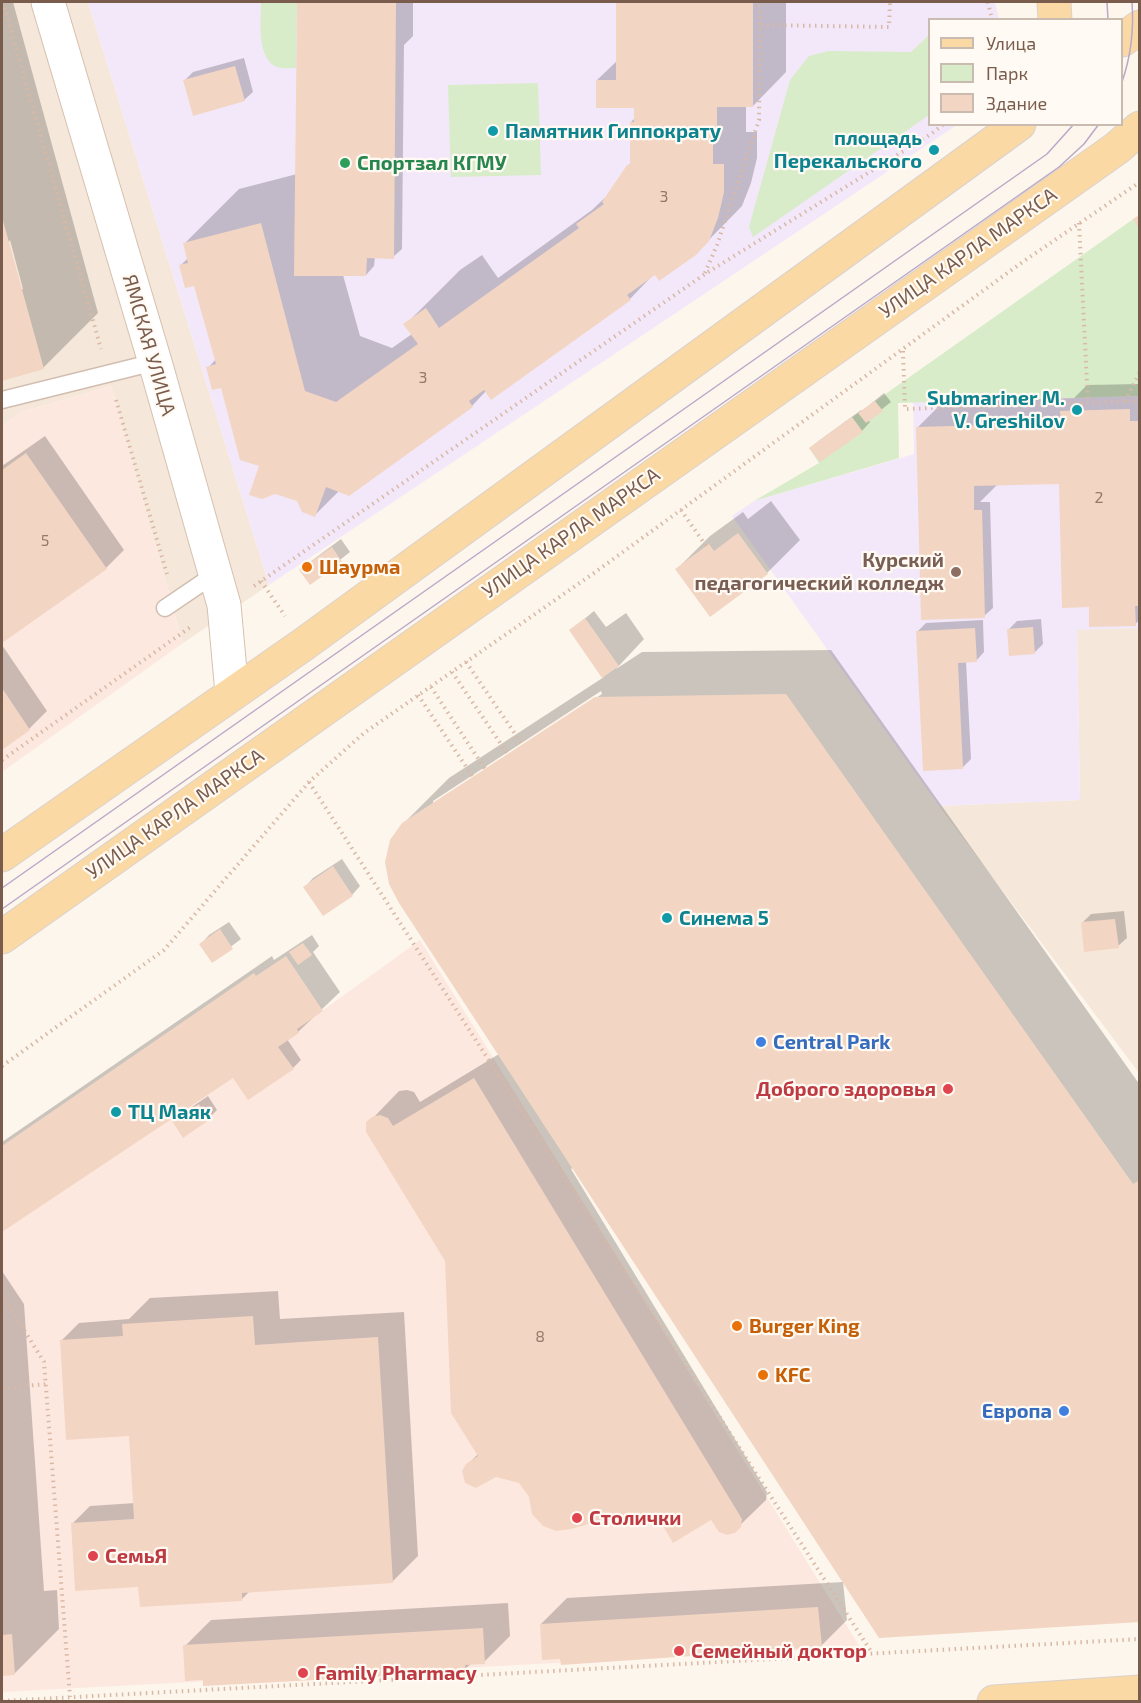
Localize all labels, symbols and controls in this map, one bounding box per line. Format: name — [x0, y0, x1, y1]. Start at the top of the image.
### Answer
legend — [928, 18, 1123, 126]
text: Улица — [986, 32, 1036, 54]
text: Парк — [986, 62, 1028, 84]
text: Здание — [986, 92, 1047, 114]
place label: Памятник Гиппократу — [505, 119, 721, 143]
marker: Памятник Гиппократу — [486, 124, 500, 138]
place label: площадь Перекальского — [774, 126, 922, 173]
marker: площадь Перекальского — [927, 143, 941, 157]
place label: Спортзал КГМУ — [357, 151, 507, 175]
marker: Спортзал КГМУ — [338, 156, 352, 170]
street label: УЛИЦА КАРЛА МАРКСА — [874, 183, 1062, 323]
house number: 3 — [660, 187, 668, 207]
street label: ЯМСКАЯ УЛИЦА — [117, 272, 181, 418]
house number: 3 — [419, 368, 427, 388]
place label: Submariner M. V. Greshilov — [927, 386, 1065, 433]
marker: Submariner M. V. Greshilov — [1070, 403, 1084, 417]
street label: УЛИЦА КАРЛА МАРКСА — [477, 463, 665, 603]
house number: 2 — [1095, 488, 1103, 508]
house number: 5 — [41, 531, 49, 551]
place label: Курский педагогический колледж — [694, 548, 944, 595]
place label: Шаурма — [319, 555, 400, 579]
marker: Шаурма — [300, 560, 314, 574]
marker: Курский педагогический колледж — [949, 565, 963, 579]
street label: УЛИЦА КАРЛА МАРКСА — [81, 744, 269, 884]
place label: Синема 5 — [679, 906, 769, 930]
marker: Синема 5 — [660, 911, 674, 925]
place label: Central Park — [773, 1030, 890, 1054]
marker: Central Park — [754, 1035, 768, 1049]
place label: Доброго здоровья — [756, 1077, 936, 1101]
marker: Доброго здоровья — [941, 1082, 955, 1096]
place label: ТЦ Маяк — [128, 1100, 211, 1124]
marker: ТЦ Маяк — [109, 1105, 123, 1119]
place label: Burger King — [749, 1314, 860, 1338]
marker: Burger King — [730, 1319, 744, 1333]
house number: 8 — [535, 1327, 545, 1347]
place label: KFC — [775, 1363, 811, 1387]
marker: KFC — [756, 1368, 770, 1382]
place label: Европа — [982, 1399, 1052, 1423]
marker: Европа — [1057, 1404, 1071, 1418]
place label: Столички — [589, 1506, 682, 1530]
marker: Столички — [570, 1511, 584, 1525]
place label: СемьЯ — [105, 1544, 167, 1568]
marker: СемьЯ — [86, 1549, 100, 1563]
place label: Семейный доктор — [691, 1639, 867, 1663]
marker: Семейный доктор — [672, 1644, 686, 1658]
place label: Family Pharmacy — [315, 1661, 477, 1685]
marker: Family Pharmacy — [296, 1666, 310, 1680]

